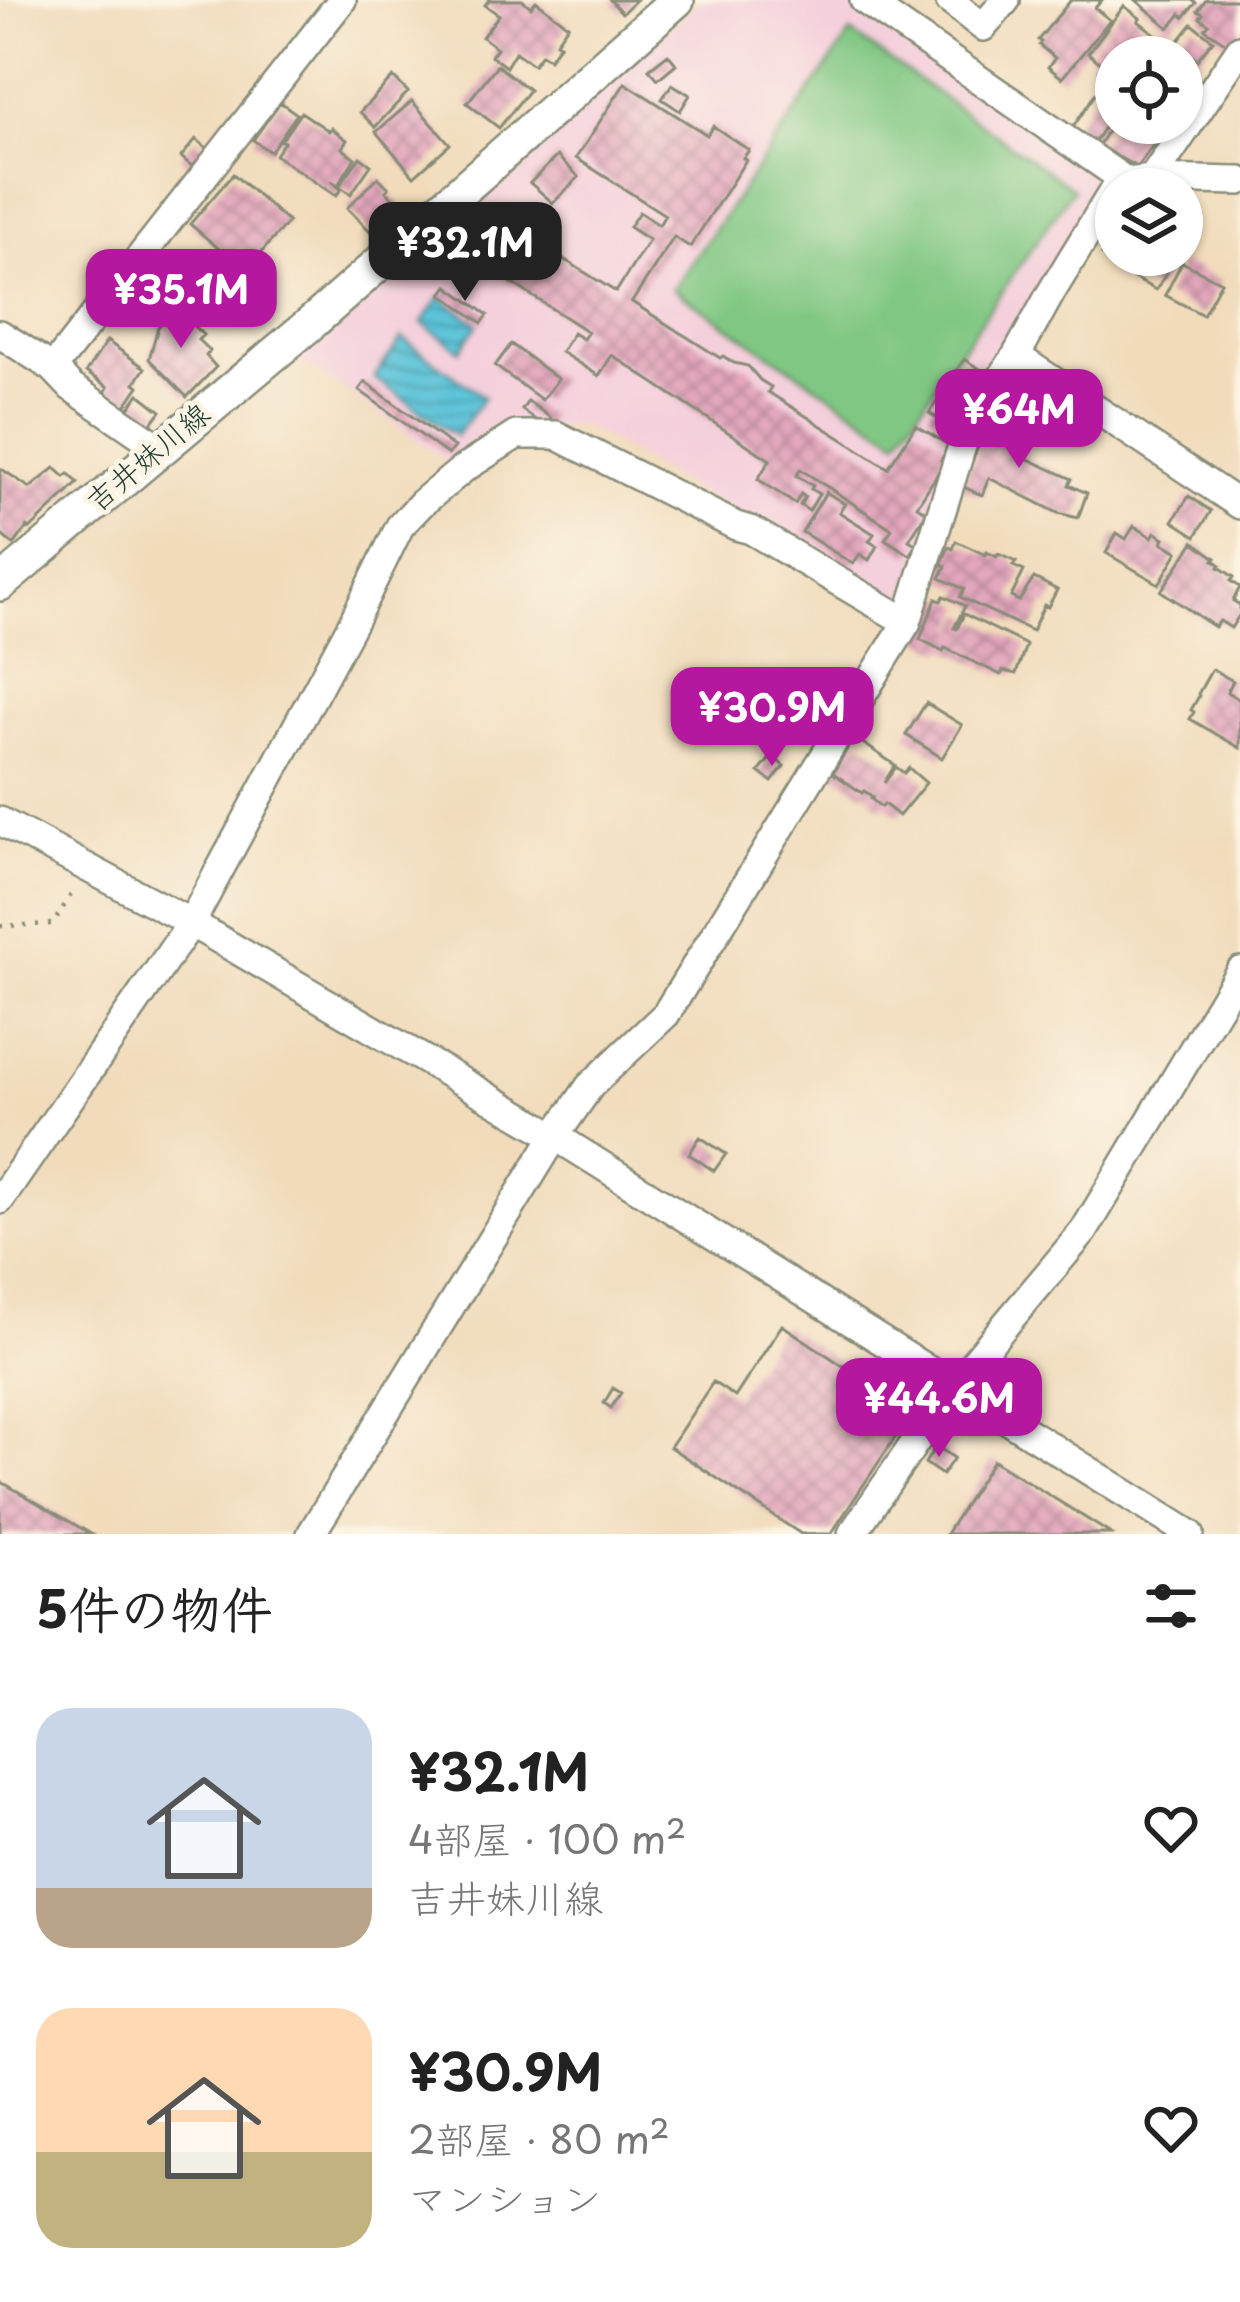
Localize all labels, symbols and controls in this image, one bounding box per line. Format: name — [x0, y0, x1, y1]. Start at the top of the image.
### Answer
map controls — [1095, 36, 1203, 276]
button: locate — [1095, 36, 1203, 144]
button: layers — [1095, 168, 1203, 276]
pin: ¥32.1M — [367, 202, 563, 304]
text: ¥32.1M — [396, 211, 534, 270]
pin: ¥35.1M — [83, 249, 279, 351]
text: ¥35.1M — [113, 258, 249, 317]
pin: ¥64M — [948, 369, 1090, 471]
text: ¥64M — [962, 378, 1076, 437]
street label: 吉井妹川線 — [74, 391, 218, 522]
pin: ¥30.9M — [674, 667, 870, 769]
text: ¥30.9M — [698, 676, 846, 735]
pin: ¥44.6M — [841, 1358, 1037, 1460]
text: ¥44.6M — [863, 1367, 1015, 1426]
text: 5件の物件 — [36, 1568, 273, 1645]
icon: filters — [1138, 1573, 1204, 1639]
text: ¥32.1M — [408, 1731, 589, 1808]
icon: home — [132, 1756, 276, 1900]
icon: heart — [1138, 1795, 1204, 1861]
text: 4部屋 · 100 m² — [408, 1808, 686, 1867]
text: 吉井妹川線 — [408, 1867, 603, 1926]
text: ¥30.9M — [408, 2031, 602, 2108]
icon: home — [132, 2056, 276, 2200]
icon: heart — [1138, 2095, 1204, 2161]
text: 2部屋 · 80 m² — [408, 2108, 670, 2167]
text: マンション — [408, 2167, 601, 2226]

